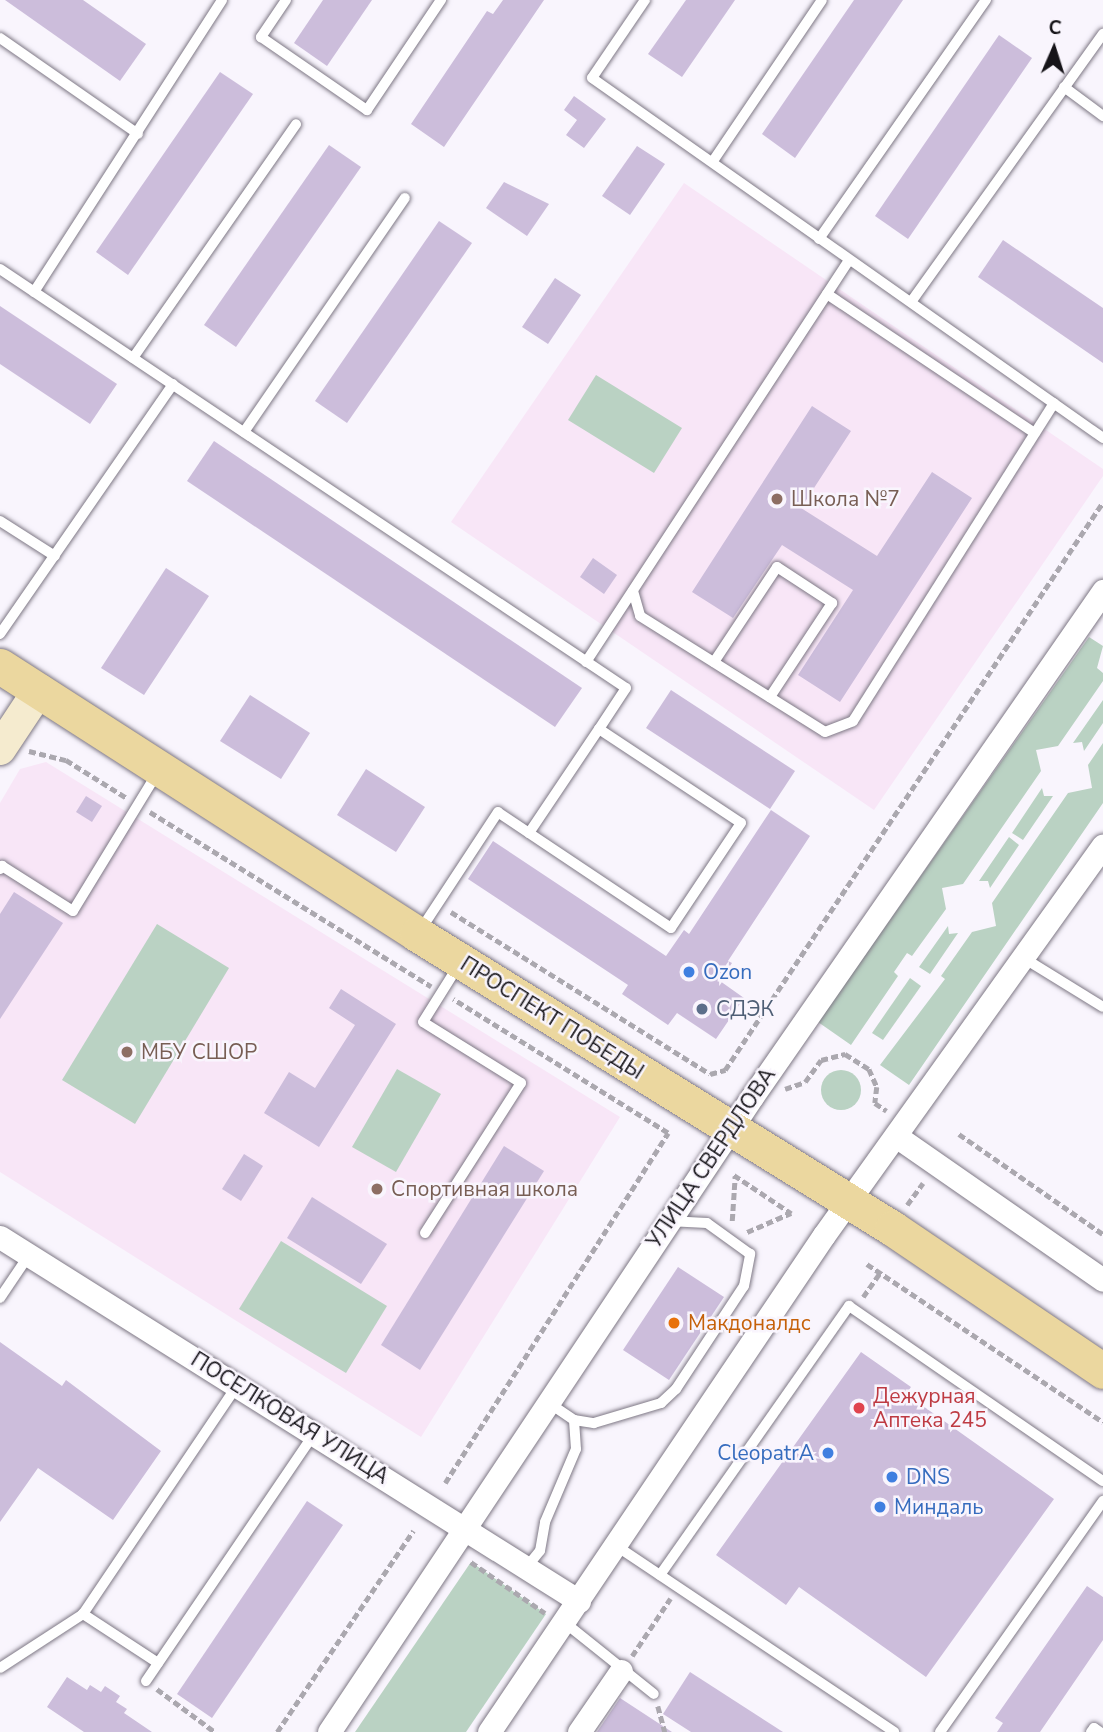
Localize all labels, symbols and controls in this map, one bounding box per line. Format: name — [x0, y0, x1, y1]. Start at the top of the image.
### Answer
north arrow — [1019, 14, 1089, 84]
text: С — [1048, 15, 1062, 41]
place label: Школа №7 — [791, 486, 900, 512]
marker: Школа №7 — [769, 491, 785, 507]
street label: ПРОСПЕКТ ПОБЕДЫ — [456, 951, 648, 1085]
place label: Ozon — [703, 959, 752, 985]
marker: Ozon — [681, 964, 697, 980]
place label: СДЭК — [716, 996, 774, 1022]
marker: СДЭК — [694, 1001, 710, 1017]
place label: МБУ СШОР — [141, 1039, 257, 1065]
marker: МБУ СШОР — [119, 1044, 135, 1060]
street label: УЛИЦА СВЕРДЛОВА — [641, 1063, 781, 1253]
place label: Спортивная школа — [391, 1176, 578, 1202]
marker: Спортивная школа — [369, 1181, 385, 1197]
place label: Макдоналдс — [688, 1310, 811, 1336]
marker: Макдоналдс — [666, 1315, 682, 1331]
street label: ПОСЕЛКОВАЯ УЛИЦА — [186, 1347, 394, 1489]
place label: Дежурная Аптека 245 — [873, 1383, 987, 1433]
marker: Дежурная Аптека 245 — [851, 1400, 867, 1416]
place label: CleopatrA — [717, 1440, 814, 1466]
marker: CleopatrA — [820, 1445, 836, 1461]
place label: DNS — [906, 1464, 950, 1490]
marker: DNS — [884, 1469, 900, 1485]
place label: Миндаль — [894, 1494, 984, 1520]
marker: Миндаль — [872, 1499, 888, 1515]

